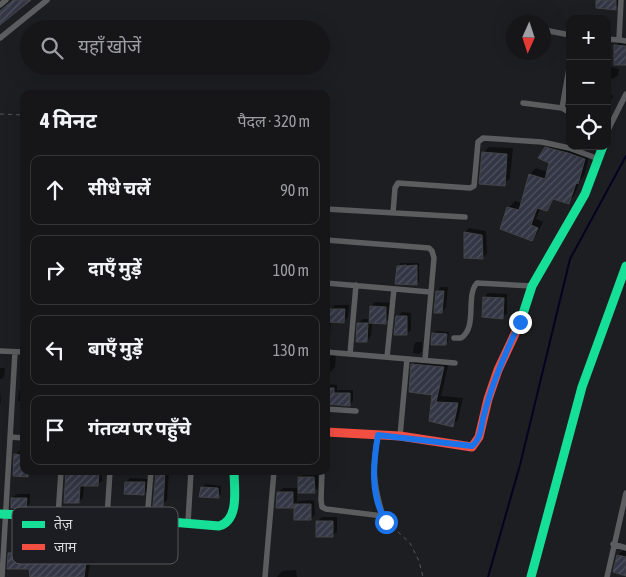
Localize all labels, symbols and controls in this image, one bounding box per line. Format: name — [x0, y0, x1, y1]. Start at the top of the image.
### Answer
north arrow — [506, 15, 551, 60]
map controls — [566, 15, 611, 150]
button: + — [566, 15, 611, 60]
search box — [20, 20, 330, 75]
icon: search — [38, 34, 66, 62]
text: यहाँ खोजें — [78, 35, 141, 57]
button: − — [566, 60, 611, 105]
button: locate — [566, 105, 611, 150]
text: 4 मिनट — [40, 108, 97, 132]
text: पैदल · 320 m — [237, 112, 310, 130]
icon: ahead — [41, 176, 69, 204]
text: सीधे चलें — [88, 177, 151, 199]
text: 90 m — [280, 181, 309, 199]
icon: right — [41, 256, 69, 284]
text: दाएँ मुड़ें — [88, 257, 142, 279]
text: 100 m — [273, 261, 309, 279]
route end — [509, 311, 532, 334]
icon: left — [41, 336, 69, 364]
text: बाएँ मुड़ें — [88, 337, 143, 359]
text: 130 m — [273, 341, 309, 359]
icon: arrive — [41, 416, 69, 444]
text: गंतव्य पर पहुँचे — [88, 417, 191, 439]
legend — [12, 507, 178, 564]
route start — [375, 511, 398, 534]
text: तेज़ — [54, 515, 73, 532]
text: जाम — [54, 539, 77, 555]

